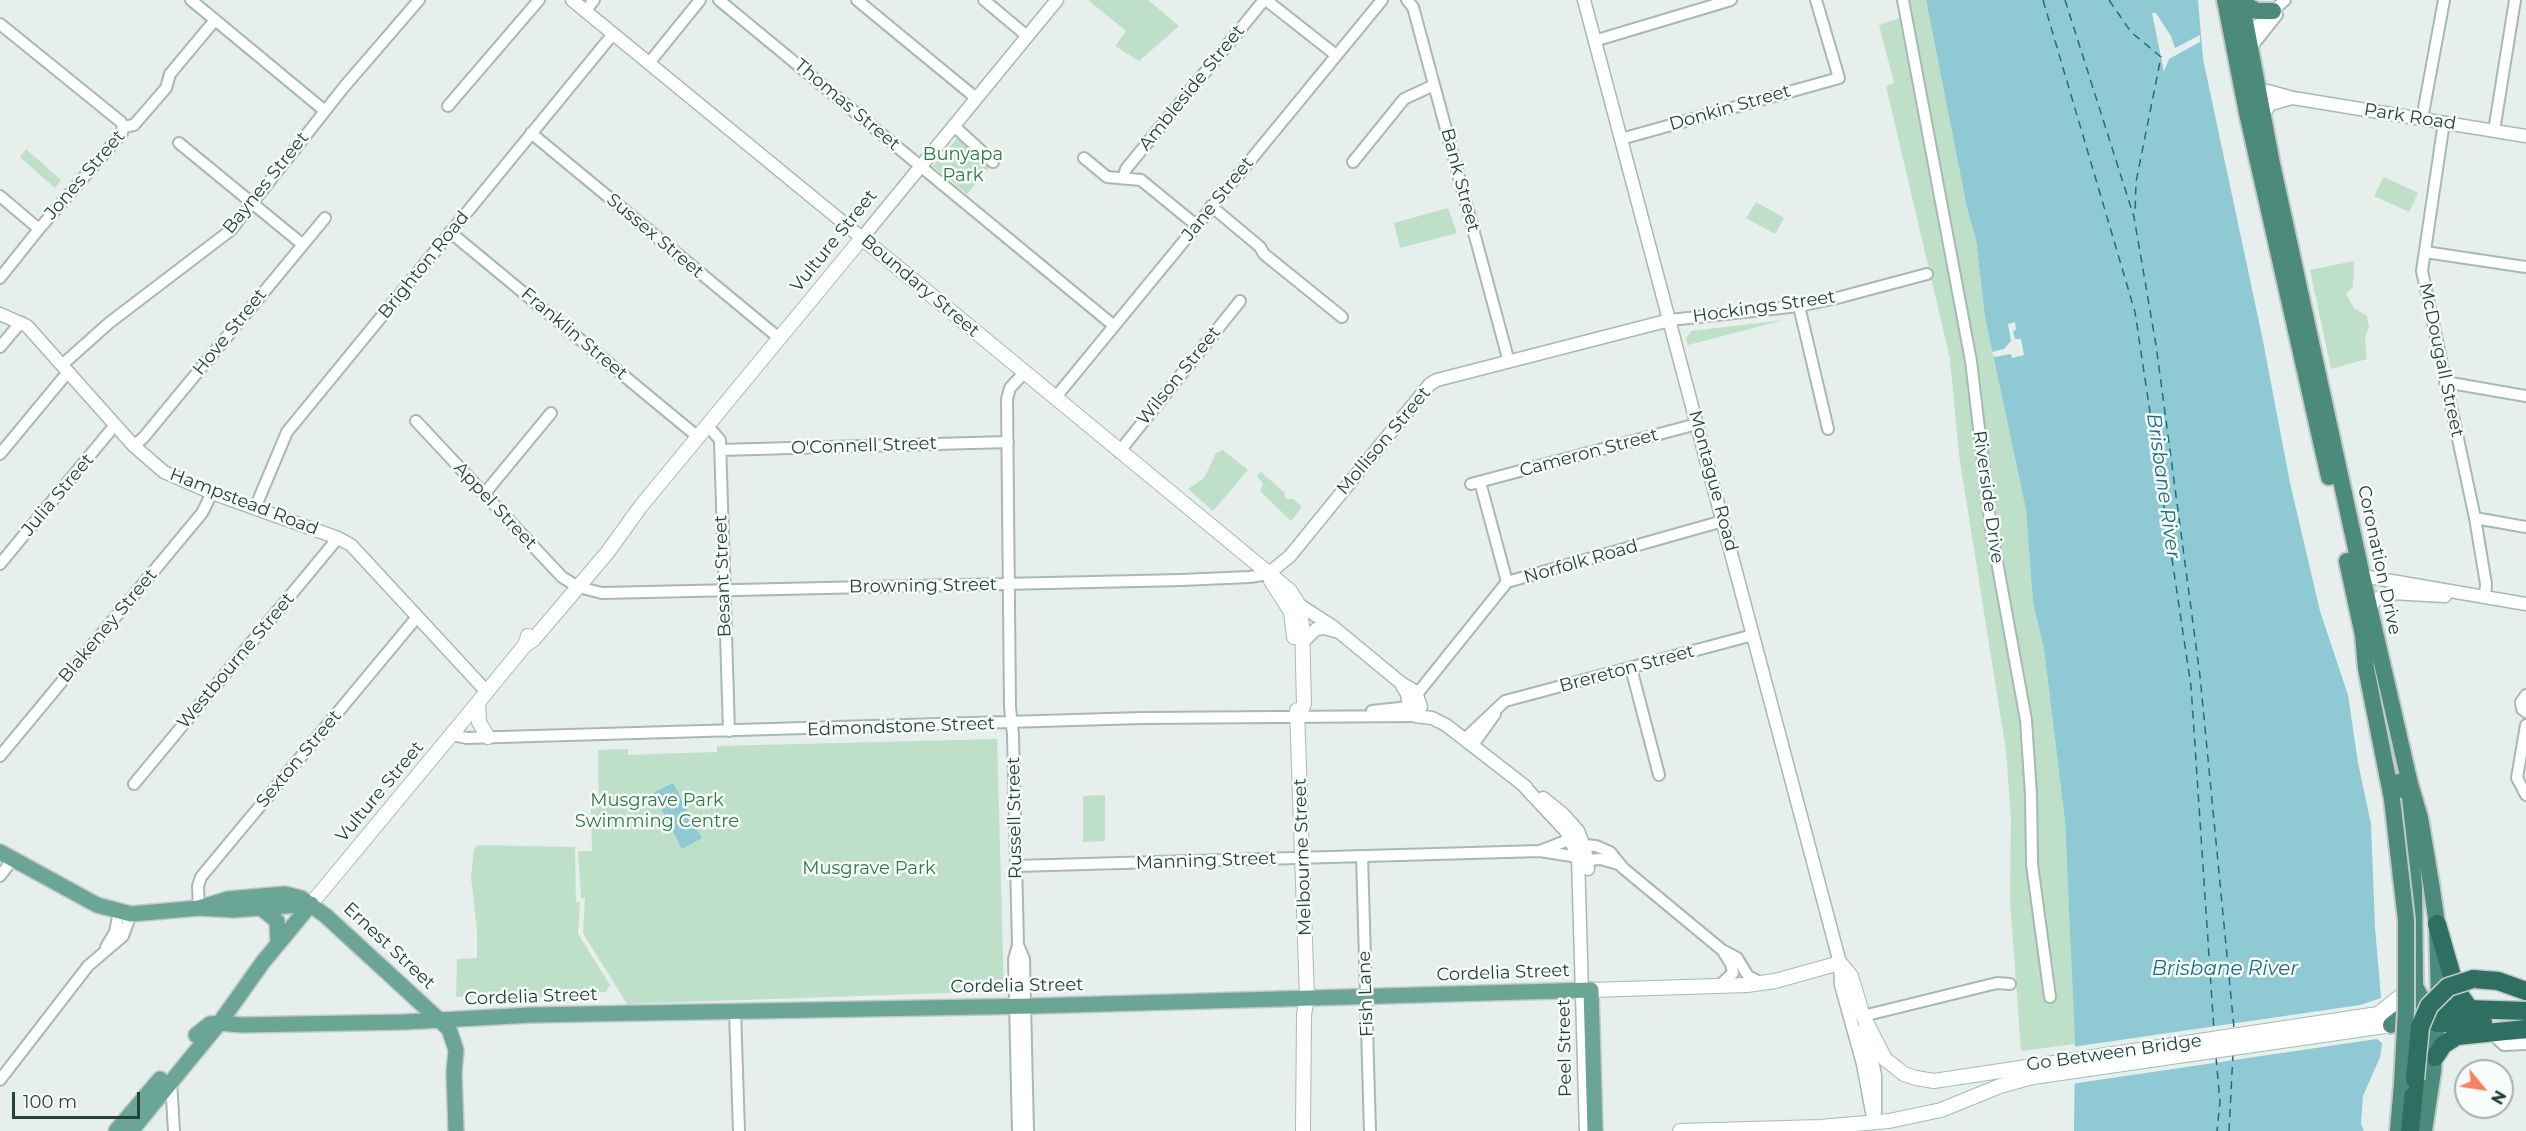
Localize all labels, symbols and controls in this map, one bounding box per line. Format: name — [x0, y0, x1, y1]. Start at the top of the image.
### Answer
street label: Ambleside Street — [1135, 21, 1249, 155]
street label: Thomas Street — [790, 54, 904, 156]
street label: Donkin Street — [1667, 80, 1793, 136]
street label: Park Road — [2362, 99, 2458, 135]
street label: Jones Street — [40, 126, 130, 224]
street label: Bank Street — [1436, 126, 1484, 234]
street label: Baynes Street — [218, 128, 314, 238]
park label: Bunyapa Park — [923, 144, 1003, 186]
street label: Jane Street — [1178, 153, 1258, 245]
street label: Vulture Street — [786, 186, 882, 296]
street label: Sussex Street — [602, 189, 708, 283]
street label: Brighton Road — [374, 207, 474, 323]
street label: Boundary Street — [856, 230, 984, 342]
street label: McDougall Street — [2414, 281, 2468, 439]
street label: Franklin Street — [516, 283, 632, 385]
street label: Hove Street — [189, 284, 271, 380]
street label: Hockings Street — [1691, 286, 1837, 328]
street label: Wilson Street — [1133, 322, 1225, 430]
street label: Mollison Street — [1333, 383, 1435, 499]
street label: Montague Road — [1684, 408, 1742, 554]
water label: Brisbane River — [2141, 412, 2185, 560]
street label: Cameron Street — [1517, 424, 1661, 482]
street label: Riverside Drive — [1968, 429, 2008, 565]
street label: O'Connell Street — [791, 433, 937, 459]
street label: Julia Street — [17, 450, 99, 540]
street label: Appel Street — [449, 458, 541, 554]
street label: Hampstead Road — [167, 464, 321, 540]
street label: Coronation Drive — [2353, 483, 2405, 637]
street label: Besant Street — [710, 514, 736, 638]
street label: Norfolk Road — [1521, 535, 1641, 589]
street label: Blakeney Street — [54, 565, 162, 687]
street label: Browning Street — [849, 574, 997, 598]
street label: Westbourne Street — [173, 589, 299, 733]
street label: Brereton Street — [1557, 641, 1697, 697]
street label: Sexton Street — [252, 706, 346, 812]
street label: Edmondstone Street — [807, 713, 995, 741]
street label: Vulture Street — [331, 737, 429, 847]
street label: Russell Street — [1003, 757, 1027, 879]
street label: Melbourne Street — [1289, 778, 1317, 936]
park label: Musgrave Park Swimming Centre — [575, 790, 739, 832]
street label: Manning Street — [1135, 848, 1277, 874]
park label: Musgrave Park — [802, 858, 936, 880]
street label: Ernest Street — [339, 898, 439, 994]
street label: Fish Lane — [1354, 951, 1378, 1037]
water label: Brisbane River — [2152, 957, 2298, 981]
street label: Cordelia Street — [1436, 960, 1570, 986]
street label: Cordelia Street — [950, 974, 1084, 998]
street label: Cordelia Street — [464, 984, 598, 1010]
street label: Peel Street — [1553, 999, 1577, 1097]
street label: Go Between Bridge — [2025, 1030, 2203, 1076]
north arrow — [2454, 1059, 2514, 1119]
scale bar — [15, 1080, 142, 1118]
text: N — [2487, 1087, 2510, 1108]
text: 100 m — [23, 1091, 77, 1113]

